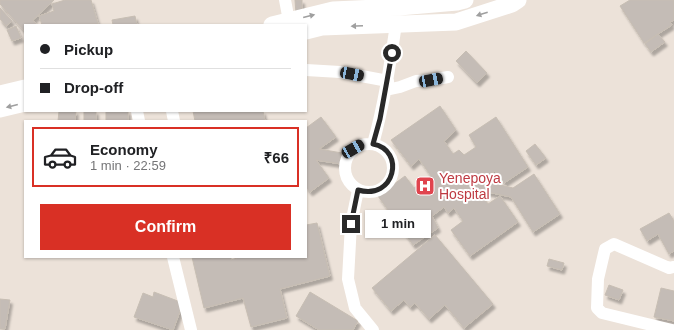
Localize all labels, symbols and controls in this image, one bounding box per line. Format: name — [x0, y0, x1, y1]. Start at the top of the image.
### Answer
one-way arrow — [475, 11, 487, 17]
one-way arrow — [303, 12, 316, 18]
one-way arrow — [350, 23, 363, 29]
text: Pickup — [64, 41, 113, 58]
route start — [383, 44, 401, 62]
car — [339, 66, 365, 82]
car — [418, 72, 444, 88]
text: Drop-off — [64, 79, 123, 96]
one-way arrow — [6, 103, 18, 109]
car — [340, 138, 366, 160]
icon: car — [42, 139, 78, 175]
text: Economy — [90, 141, 158, 158]
text: ₹66 — [264, 149, 289, 166]
text: 1 min · 22:59 — [90, 158, 166, 173]
place label: Yenepoya Hospital — [439, 170, 501, 202]
hospital icon: Yenepoya Hospital — [414, 175, 436, 197]
button: Confirm — [40, 204, 291, 250]
callout: 1 min — [365, 210, 431, 238]
route end — [342, 215, 360, 233]
text: 1 min — [381, 216, 415, 231]

